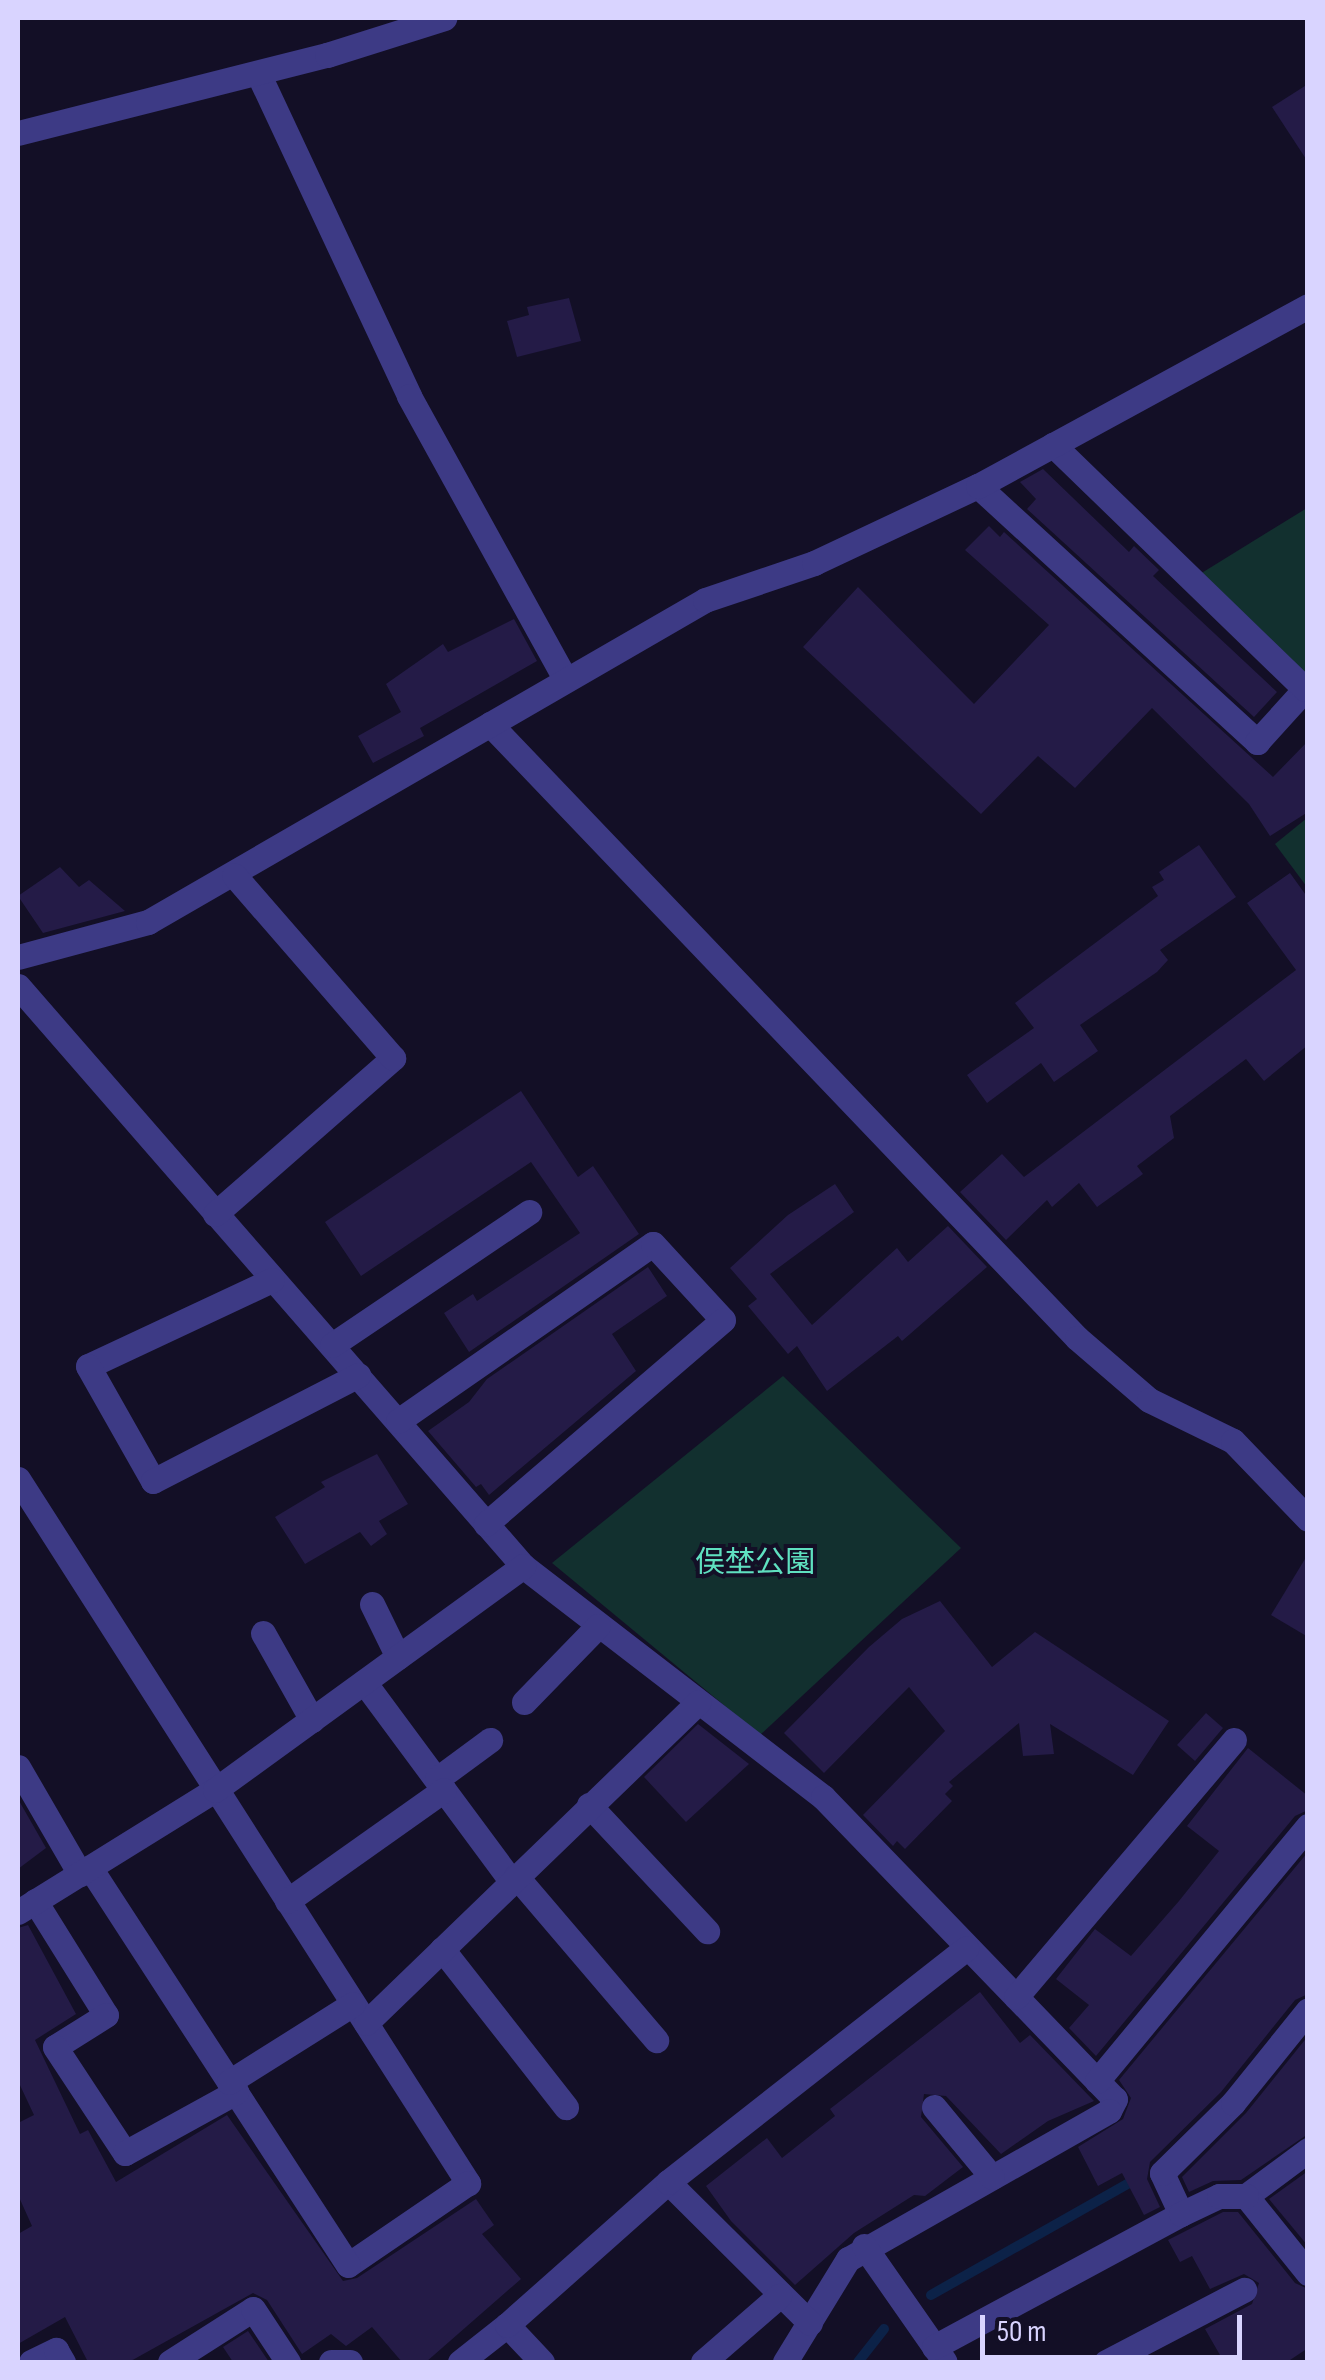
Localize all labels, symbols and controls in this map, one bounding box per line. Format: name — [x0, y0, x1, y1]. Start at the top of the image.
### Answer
park label: 俣埜公園 — [695, 1545, 815, 1581]
scale bar — [985, 2295, 1248, 2357]
text: 50 m — [997, 2314, 1046, 2350]

